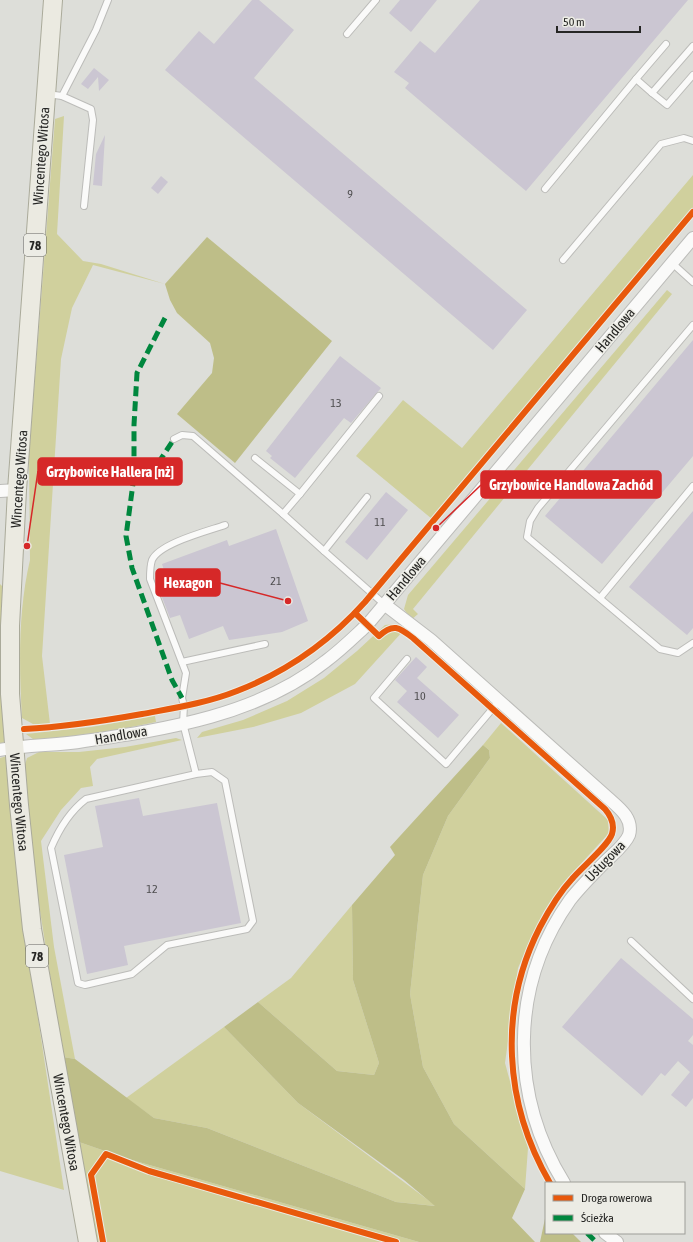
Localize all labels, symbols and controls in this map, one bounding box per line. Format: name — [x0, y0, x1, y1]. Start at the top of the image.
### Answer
scale bar — [557, 8, 640, 34]
text: 50 m — [563, 15, 585, 29]
street label: Wincentego Witosa — [30, 106, 52, 206]
house number: 9 — [347, 187, 353, 201]
road number: 78 — [24, 234, 46, 256]
street label: Handlowa — [592, 305, 638, 355]
house number: 13 — [330, 396, 342, 410]
street label: Wincentego Witosa — [8, 429, 30, 529]
callout: Grzybowice Hallera [nż] — [38, 458, 182, 485]
text: Grzybowice Hallera [nż] — [46, 463, 174, 480]
callout: Grzybowice Handlowa Zachód — [481, 471, 661, 498]
text: Grzybowice Handlowa Zachód — [489, 476, 653, 493]
house number: 11 — [374, 515, 386, 529]
street label: Handlowa — [383, 553, 429, 603]
callout: Hexagon — [156, 569, 220, 596]
text: Hexagon — [164, 574, 212, 591]
house number: 21 — [270, 574, 282, 588]
house number: 10 — [414, 689, 426, 703]
street label: Handlowa — [94, 723, 148, 747]
street label: Wincentego Witosa — [7, 752, 32, 852]
street label: Usługowa — [582, 837, 628, 885]
house number: 12 — [146, 882, 158, 896]
road number: 78 — [26, 945, 48, 967]
street label: Wincentego Witosa — [50, 1073, 83, 1172]
legend — [545, 1182, 685, 1234]
text: Droga rowerowa — [581, 1191, 652, 1205]
text: Ścieżka — [581, 1211, 614, 1225]

